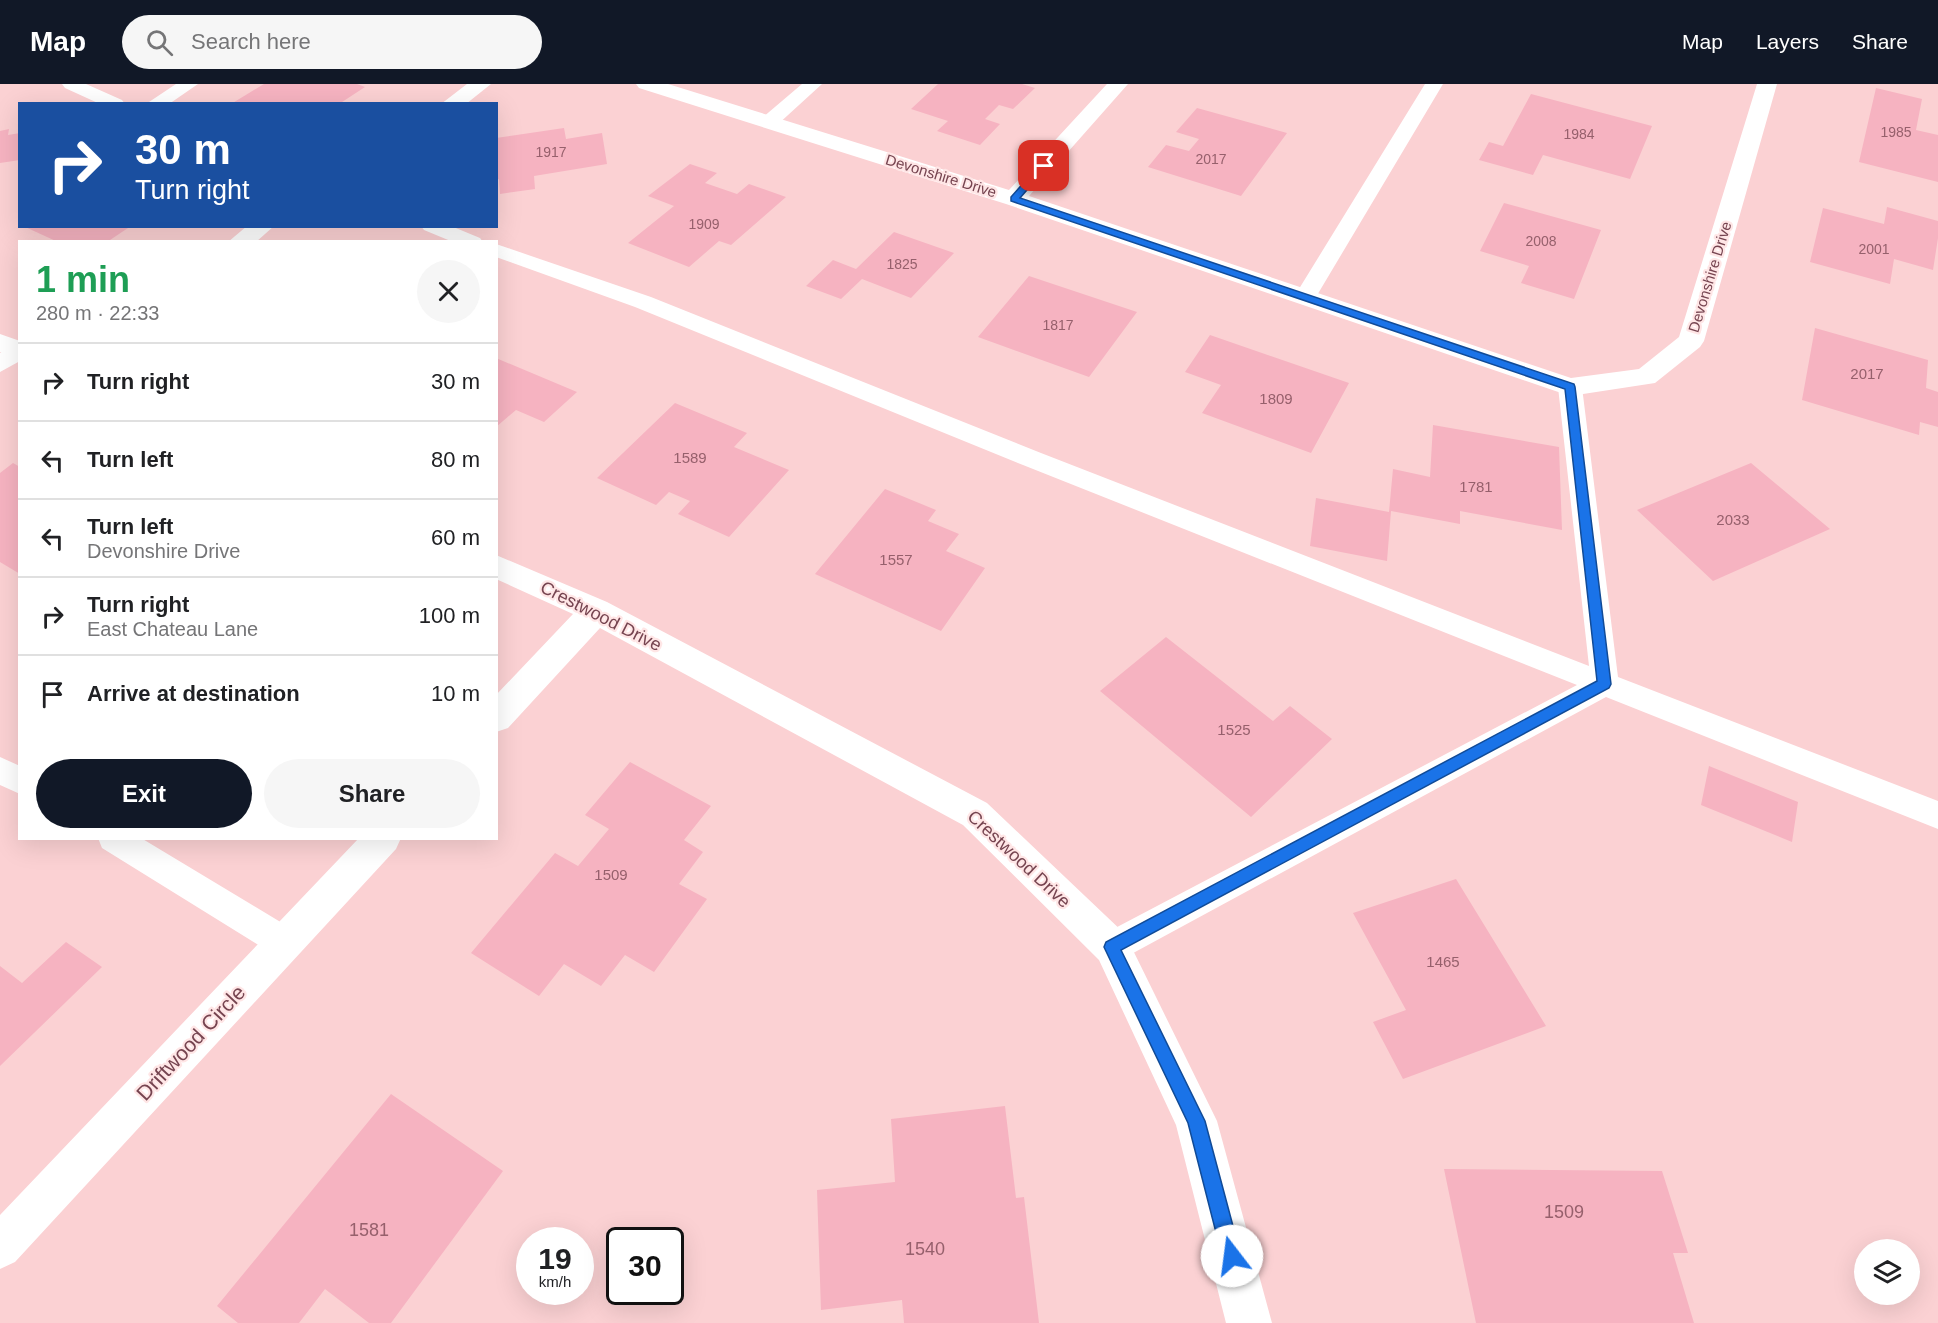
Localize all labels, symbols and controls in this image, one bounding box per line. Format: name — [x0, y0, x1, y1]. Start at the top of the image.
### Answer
search box — [122, 15, 542, 69]
text: Map — [30, 26, 86, 57]
icon: search — [143, 26, 176, 59]
text: Search here — [191, 29, 311, 54]
text: Map — [1682, 30, 1723, 53]
text: Layers — [1756, 30, 1819, 53]
text: Share — [1852, 30, 1908, 53]
house number: 1985 — [1880, 124, 1912, 140]
icon: right — [36, 126, 114, 204]
text: 30 m — [135, 126, 231, 173]
house number: 1984 — [1563, 126, 1595, 142]
pin — [1018, 140, 1069, 191]
house number: 1917 — [535, 144, 567, 160]
icon: arrive — [1027, 149, 1060, 182]
street label: Devonshire Drive — [884, 151, 999, 200]
house number: 2017 — [1195, 151, 1227, 167]
text: Turn right — [135, 175, 250, 205]
house number: 1909 — [688, 216, 720, 232]
street label: Devonshire Drive — [1685, 219, 1734, 334]
house number: 2008 — [1525, 233, 1557, 249]
house number: 2001 — [1858, 241, 1890, 257]
house number: 1825 — [886, 256, 918, 272]
text: 1 min — [36, 259, 130, 300]
button: close — [417, 260, 480, 323]
text: 280 m · 22:33 — [36, 302, 159, 324]
house number: 1817 — [1042, 317, 1074, 333]
house number: 2017 — [1850, 365, 1884, 382]
icon: right — [36, 366, 69, 399]
text: Turn right — [87, 369, 189, 394]
text: 30 m — [431, 369, 480, 394]
house number: 1809 — [1259, 390, 1293, 407]
icon: left — [36, 444, 69, 477]
text: Turn left — [87, 447, 173, 472]
text: 80 m — [431, 447, 480, 472]
house number: 1589 — [673, 449, 707, 466]
house number: 1781 — [1459, 478, 1493, 495]
house number: 2033 — [1716, 511, 1750, 528]
text: Turn left — [87, 514, 173, 539]
icon: left — [36, 522, 69, 555]
text: 60 m — [431, 525, 480, 550]
text: Devonshire Drive — [87, 540, 240, 562]
house number: 1557 — [879, 551, 913, 568]
street label: Crestwood Drive — [537, 577, 665, 655]
text: Turn right — [87, 592, 189, 617]
icon: right — [36, 600, 69, 633]
text: 100 m — [419, 603, 480, 628]
text: East Chateau Lane — [87, 618, 258, 640]
icon: arrive — [36, 678, 69, 711]
text: Arrive at destination — [87, 681, 300, 706]
text: 10 m — [431, 681, 480, 706]
house number: 1525 — [1217, 721, 1251, 738]
button: Exit — [36, 759, 252, 828]
button: Share — [264, 759, 480, 828]
street label: Crestwood Drive — [964, 806, 1074, 912]
house number: 1509 — [594, 866, 628, 883]
house number: 1465 — [1426, 953, 1460, 970]
street label: Driftwood Circle — [132, 981, 250, 1105]
house number: 1509 — [1544, 1202, 1584, 1222]
house number: 1581 — [349, 1220, 389, 1240]
position arrow — [1200, 1224, 1264, 1288]
speed limit sign: 30 — [606, 1227, 684, 1305]
house number: 1540 — [905, 1239, 945, 1259]
map controls — [1854, 1239, 1920, 1305]
button: layers — [1854, 1239, 1920, 1305]
text: 19 — [538, 1242, 572, 1275]
text: km/h — [539, 1273, 571, 1290]

